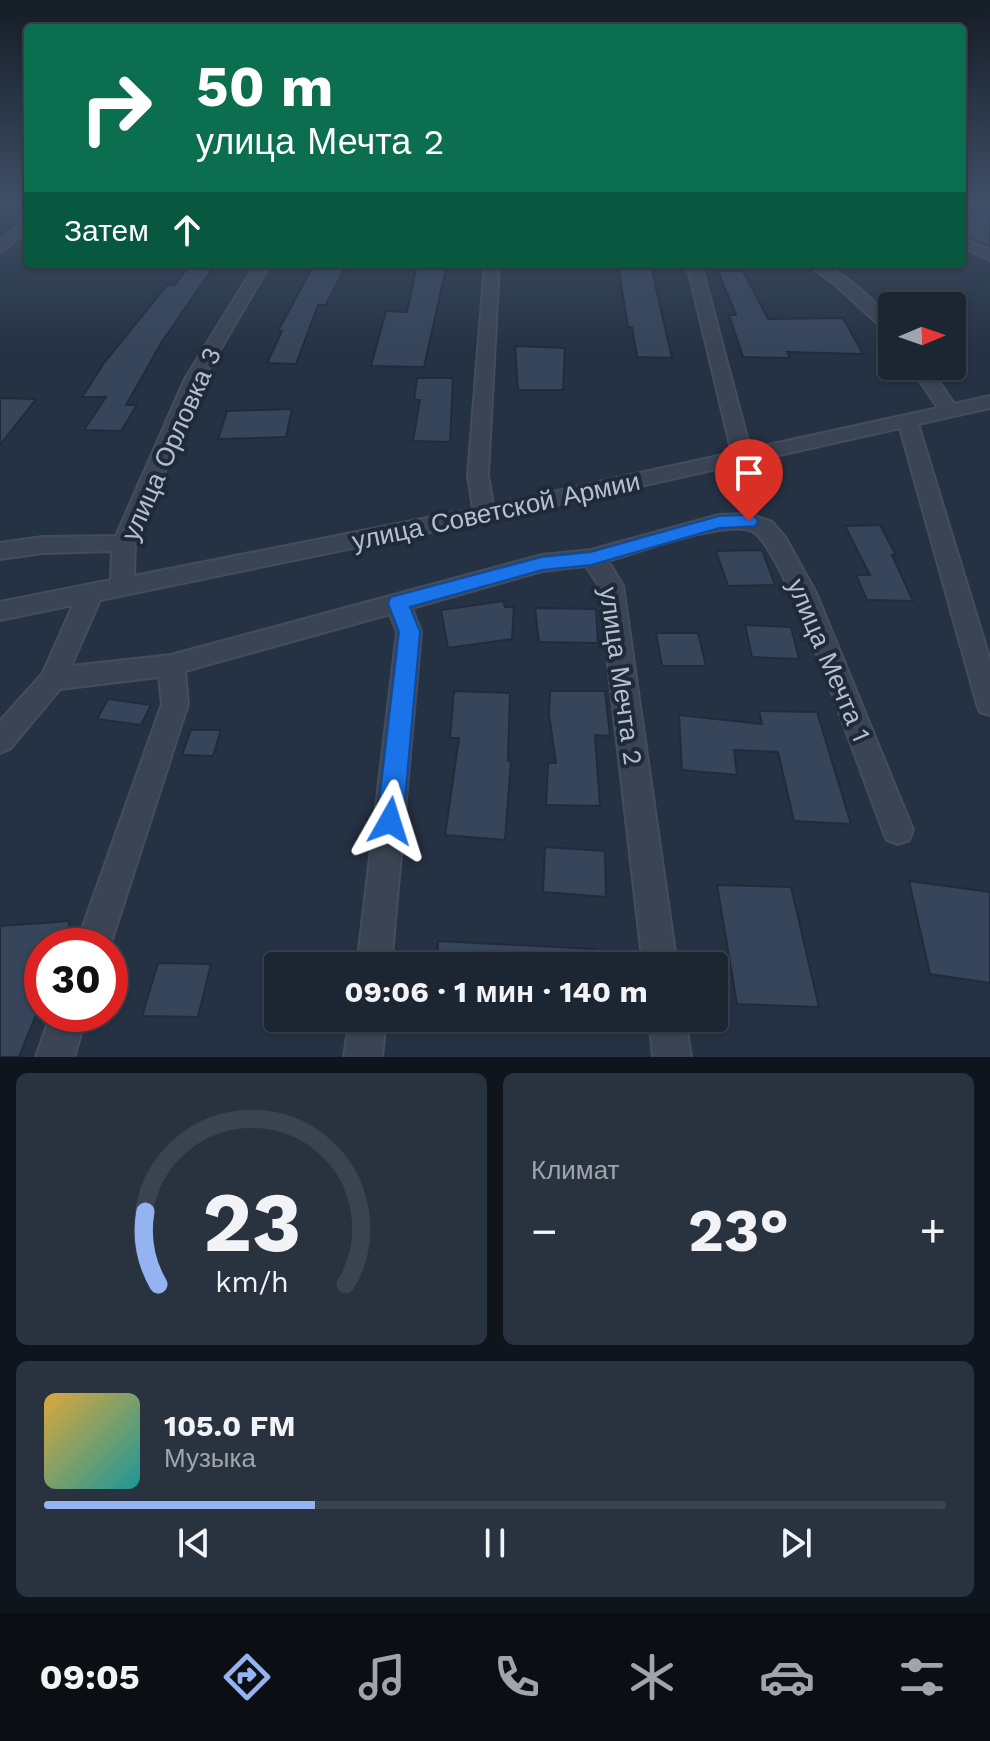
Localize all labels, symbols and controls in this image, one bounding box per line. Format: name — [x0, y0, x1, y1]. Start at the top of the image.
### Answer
text: 50 m — [196, 54, 333, 120]
icon: right — [64, 56, 168, 160]
text: улица Мечта 2 — [196, 121, 445, 163]
icon: ahead — [165, 208, 209, 252]
text: Затем — [64, 213, 149, 248]
north arrow — [878, 292, 966, 380]
map controls — [878, 292, 966, 380]
street label: улица Орловка 3 — [115, 343, 227, 545]
pin — [715, 439, 783, 521]
icon: arrive — [727, 451, 771, 495]
street label: улица Советской Армии — [349, 466, 643, 556]
street label: улица Мечта 1 — [781, 574, 877, 746]
street label: улица Мечта 2 — [594, 585, 648, 767]
position arrow — [348, 779, 432, 863]
speed limit sign: 30 — [24, 928, 128, 1032]
text: 09:06 · 1 мин · 140 m — [344, 974, 648, 1009]
text: Климат — [531, 1155, 620, 1185]
text: 23 — [202, 1174, 301, 1271]
text: 23° — [688, 1195, 789, 1266]
text: − — [531, 1205, 558, 1257]
text: + — [919, 1205, 946, 1257]
text: km/h — [215, 1265, 288, 1299]
text: 105.0 FM — [164, 1408, 296, 1443]
text: Музыка — [164, 1443, 256, 1473]
icon: previous — [172, 1521, 216, 1565]
icon: pause — [473, 1521, 517, 1565]
icon: next — [774, 1521, 818, 1565]
icon: directions — [219, 1649, 275, 1705]
icon: music — [354, 1649, 410, 1705]
icon: phone — [489, 1649, 545, 1705]
icon: climate — [624, 1649, 680, 1705]
icon: car — [759, 1649, 815, 1705]
icon: filters — [894, 1649, 950, 1705]
text: 09:05 — [40, 1656, 140, 1698]

